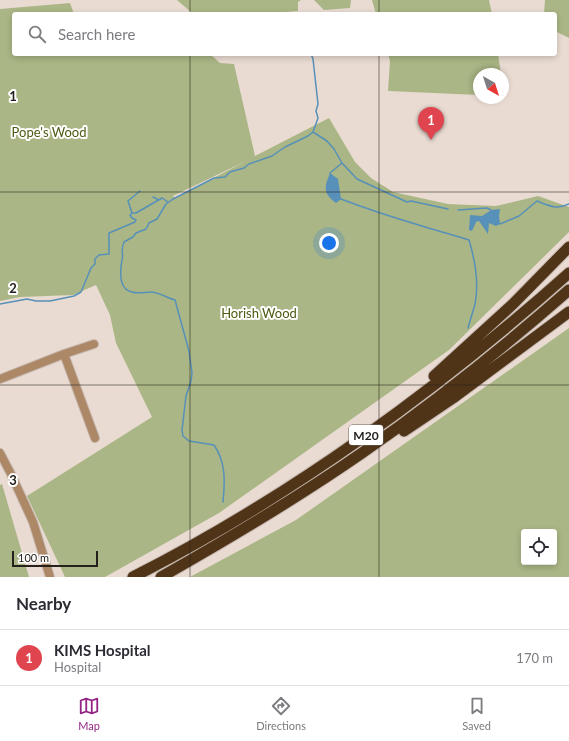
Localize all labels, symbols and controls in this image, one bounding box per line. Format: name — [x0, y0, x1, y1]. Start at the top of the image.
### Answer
search box — [12, 12, 557, 56]
icon: search — [26, 23, 48, 45]
text: Search here — [58, 25, 135, 43]
north arrow — [473, 68, 509, 104]
text: 1 — [9, 88, 17, 104]
pin: 1 — [418, 107, 444, 140]
park label: Pope's Wood — [12, 124, 86, 140]
your location — [319, 233, 339, 253]
text: 2 — [9, 280, 17, 296]
park label: Horish Wood — [221, 305, 297, 321]
road number: M20 — [349, 425, 383, 445]
text: 3 — [9, 472, 17, 488]
map controls — [521, 529, 557, 565]
button: locate — [521, 529, 557, 565]
scale bar — [12, 549, 98, 568]
text: 100 m — [18, 551, 49, 564]
text: Nearby — [16, 593, 71, 614]
text: KIMS Hospital — [54, 641, 151, 659]
text: 1 — [25, 650, 33, 666]
text: 170 m — [516, 650, 553, 666]
text: Hospital — [54, 659, 101, 675]
tab: Map — [78, 695, 100, 732]
tab: Directions — [256, 695, 306, 732]
tab: Saved — [462, 695, 491, 732]

